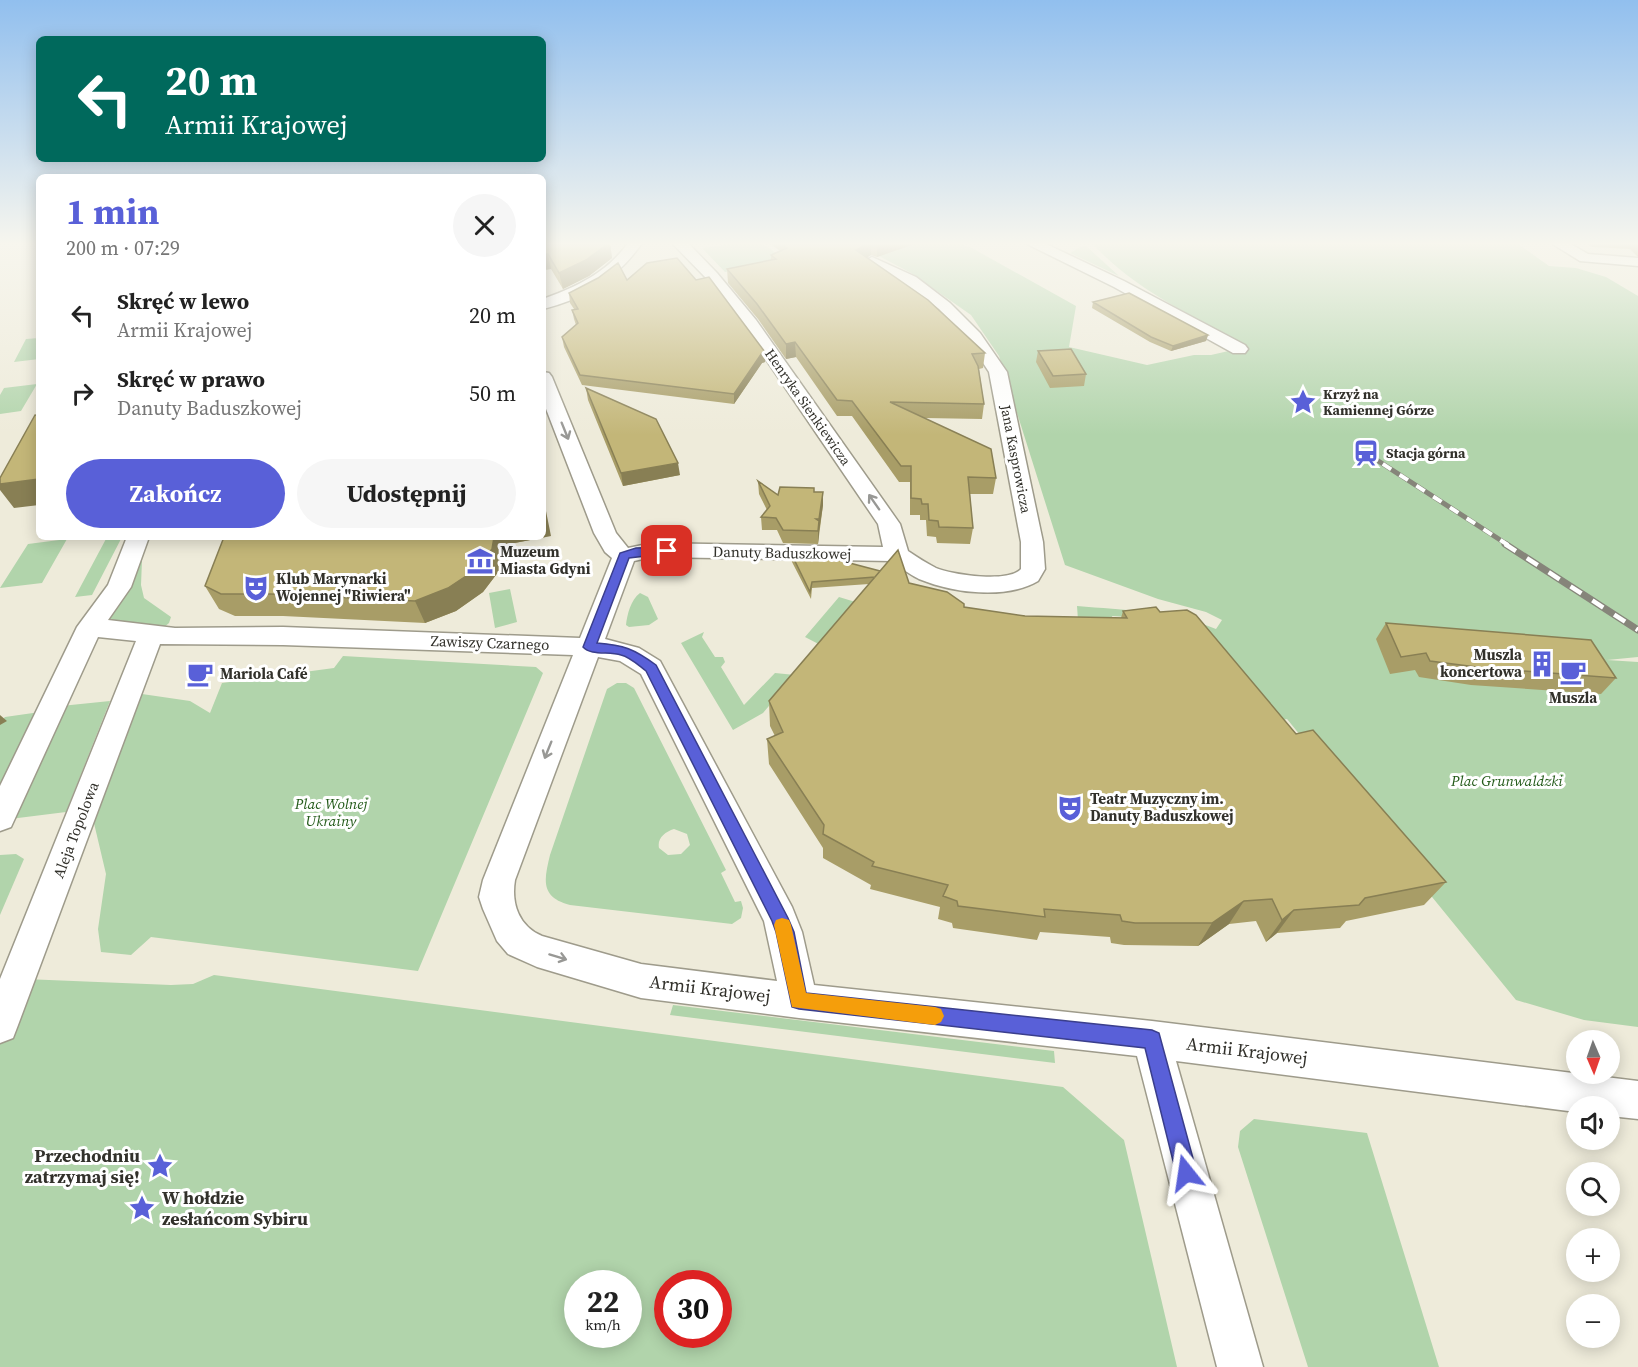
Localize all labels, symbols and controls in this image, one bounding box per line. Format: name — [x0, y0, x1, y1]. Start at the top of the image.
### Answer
text: 20 m — [165, 51, 258, 109]
icon: left — [66, 60, 144, 138]
text: Armii Krajowej — [165, 106, 348, 143]
text: 1 min — [66, 187, 159, 236]
button: close — [453, 194, 516, 257]
text: 200 m · 07:29 — [66, 234, 180, 262]
text: Skręć w lewo — [117, 286, 249, 316]
icon: left — [66, 299, 99, 332]
text: 20 m — [469, 300, 516, 330]
text: Armii Krajowej — [117, 316, 252, 344]
street label: Henryka Sienkiewicza — [760, 345, 856, 470]
text: Skręć w prawo — [117, 364, 265, 394]
icon: right — [66, 377, 99, 410]
text: 50 m — [469, 378, 516, 408]
place label: Krzyż na Kamiennej Górze — [1323, 384, 1434, 420]
place icon: Krzyż na Kamiennej Górze — [1288, 387, 1318, 417]
text: Danuty Baduszkowej — [117, 394, 302, 422]
street label: Jana Kasprowicza — [996, 402, 1036, 516]
one-way arrow — [560, 421, 571, 440]
station icon: Stacja górna — [1351, 438, 1381, 468]
place label: Stacja górna — [1386, 443, 1466, 463]
button: Zakończ — [66, 459, 285, 528]
button: Udostępnij — [297, 459, 516, 528]
one-way arrow — [868, 494, 880, 510]
pin — [641, 525, 692, 576]
icon: arrive — [650, 534, 683, 567]
place label: Muzeum Miasta Gdyni — [500, 541, 591, 579]
street label: Danuty Baduszkowej — [713, 541, 852, 564]
museum icon: Muzeum Miasta Gdyni — [465, 546, 495, 576]
place label: Klub Marynarki Wojennej "Riwiera" — [276, 568, 411, 606]
theatre icon: Klub Marynarki Wojennej "Riwiera" — [241, 573, 271, 603]
street label: Zawiszy Czarnego — [430, 630, 550, 655]
place label: Muszla koncertowa — [1440, 644, 1523, 682]
building icon: Muszla koncertowa — [1527, 649, 1557, 679]
cafe icon: Muszla — [1558, 657, 1588, 687]
cafe icon: Mariola Café — [185, 659, 215, 689]
place label: Mariola Café — [220, 663, 308, 684]
place label: Muszla — [1549, 687, 1598, 708]
one-way arrow — [542, 740, 553, 759]
park label: Plac Grunwaldzki — [1450, 770, 1563, 791]
street label: Aleja Topolowa — [48, 778, 104, 881]
place label: Teatr Muzyczny im. Danuty Baduszkowej — [1090, 788, 1234, 826]
park label: Plac Wolnej Ukrainy — [294, 793, 368, 831]
theatre icon: Teatr Muzyczny im. Danuty Baduszkowej — [1055, 793, 1085, 823]
one-way arrow — [549, 953, 568, 964]
street label: Armii Krajowej — [648, 969, 772, 1008]
north arrow — [1566, 1030, 1620, 1084]
map controls — [1566, 1030, 1620, 1348]
street label: Armii Krajowej — [1185, 1031, 1309, 1070]
button: sound — [1566, 1096, 1620, 1150]
position arrow — [1154, 1141, 1218, 1205]
place label: Przechodniu zatrzymaj się! — [25, 1143, 140, 1189]
place icon: Przechodniu zatrzymaj się! — [145, 1151, 175, 1181]
button: search — [1566, 1162, 1620, 1216]
place label: W hołdzie zesłańcom Sybiru — [162, 1185, 308, 1231]
place icon: W hołdzie zesłańcom Sybiru — [127, 1193, 157, 1223]
button: + — [1566, 1228, 1620, 1282]
speed limit sign: 30 — [654, 1270, 732, 1348]
text: 22 — [587, 1281, 619, 1322]
button: − — [1566, 1294, 1620, 1348]
text: km/h — [585, 1314, 621, 1335]

